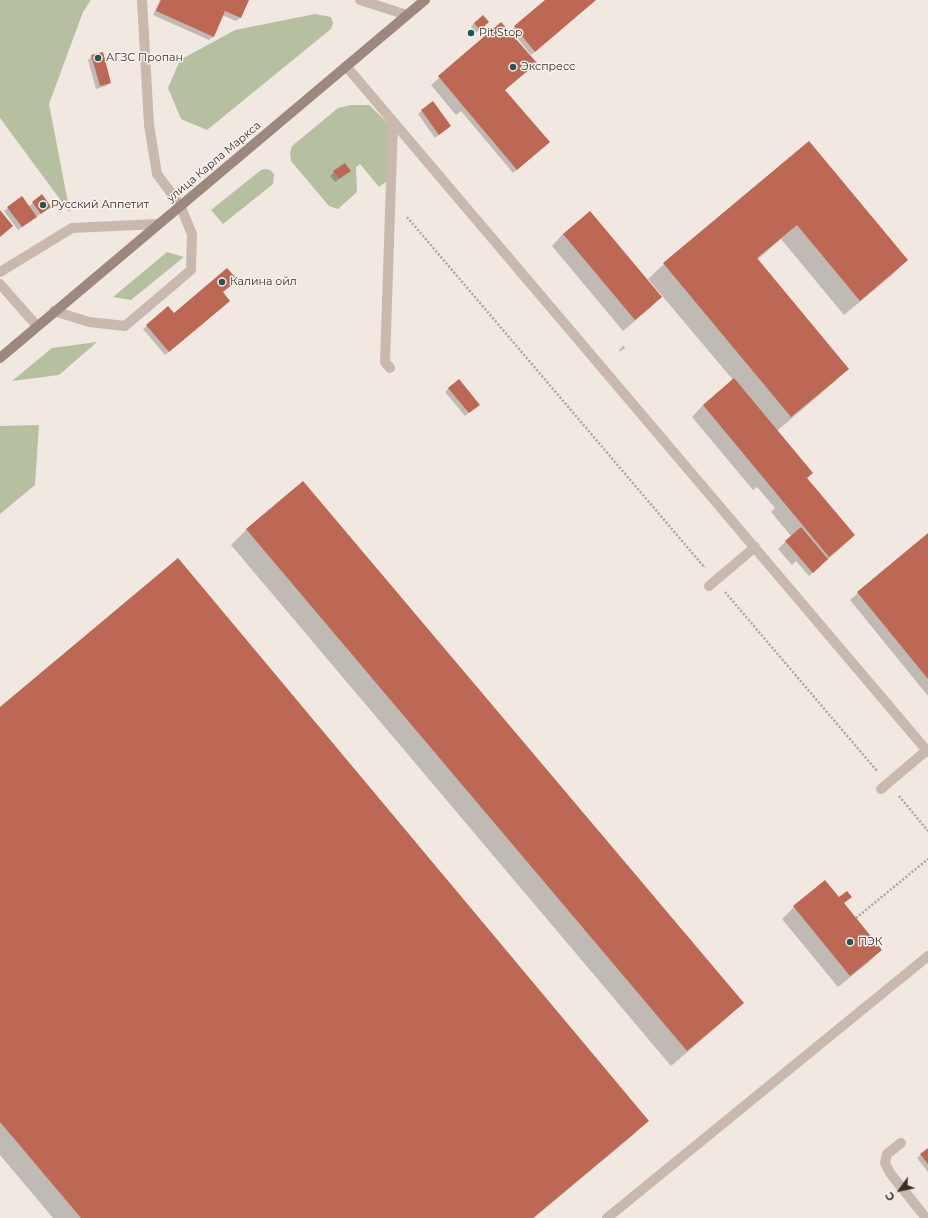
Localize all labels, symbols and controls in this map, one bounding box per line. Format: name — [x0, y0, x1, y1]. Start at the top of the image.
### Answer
place label: Pit Stop — [479, 26, 522, 40]
marker: Pit Stop — [466, 28, 476, 38]
place label: АГЗС Пропан — [106, 51, 183, 65]
marker: АГЗС Пропан — [93, 53, 103, 63]
place label: Экспресс — [521, 60, 575, 74]
marker: Экспресс — [508, 62, 518, 72]
street label: улица Карла Маркса — [164, 119, 264, 205]
place label: Русский Аппетит — [51, 198, 149, 212]
marker: Русский Аппетит — [38, 200, 48, 210]
place label: Калина ойл — [230, 275, 297, 289]
marker: Калина ойл — [217, 277, 227, 287]
place label: ПЭК — [858, 935, 883, 949]
marker: ПЭК — [845, 937, 855, 947]
north arrow — [880, 1170, 920, 1210]
text: С — [882, 1189, 898, 1204]

